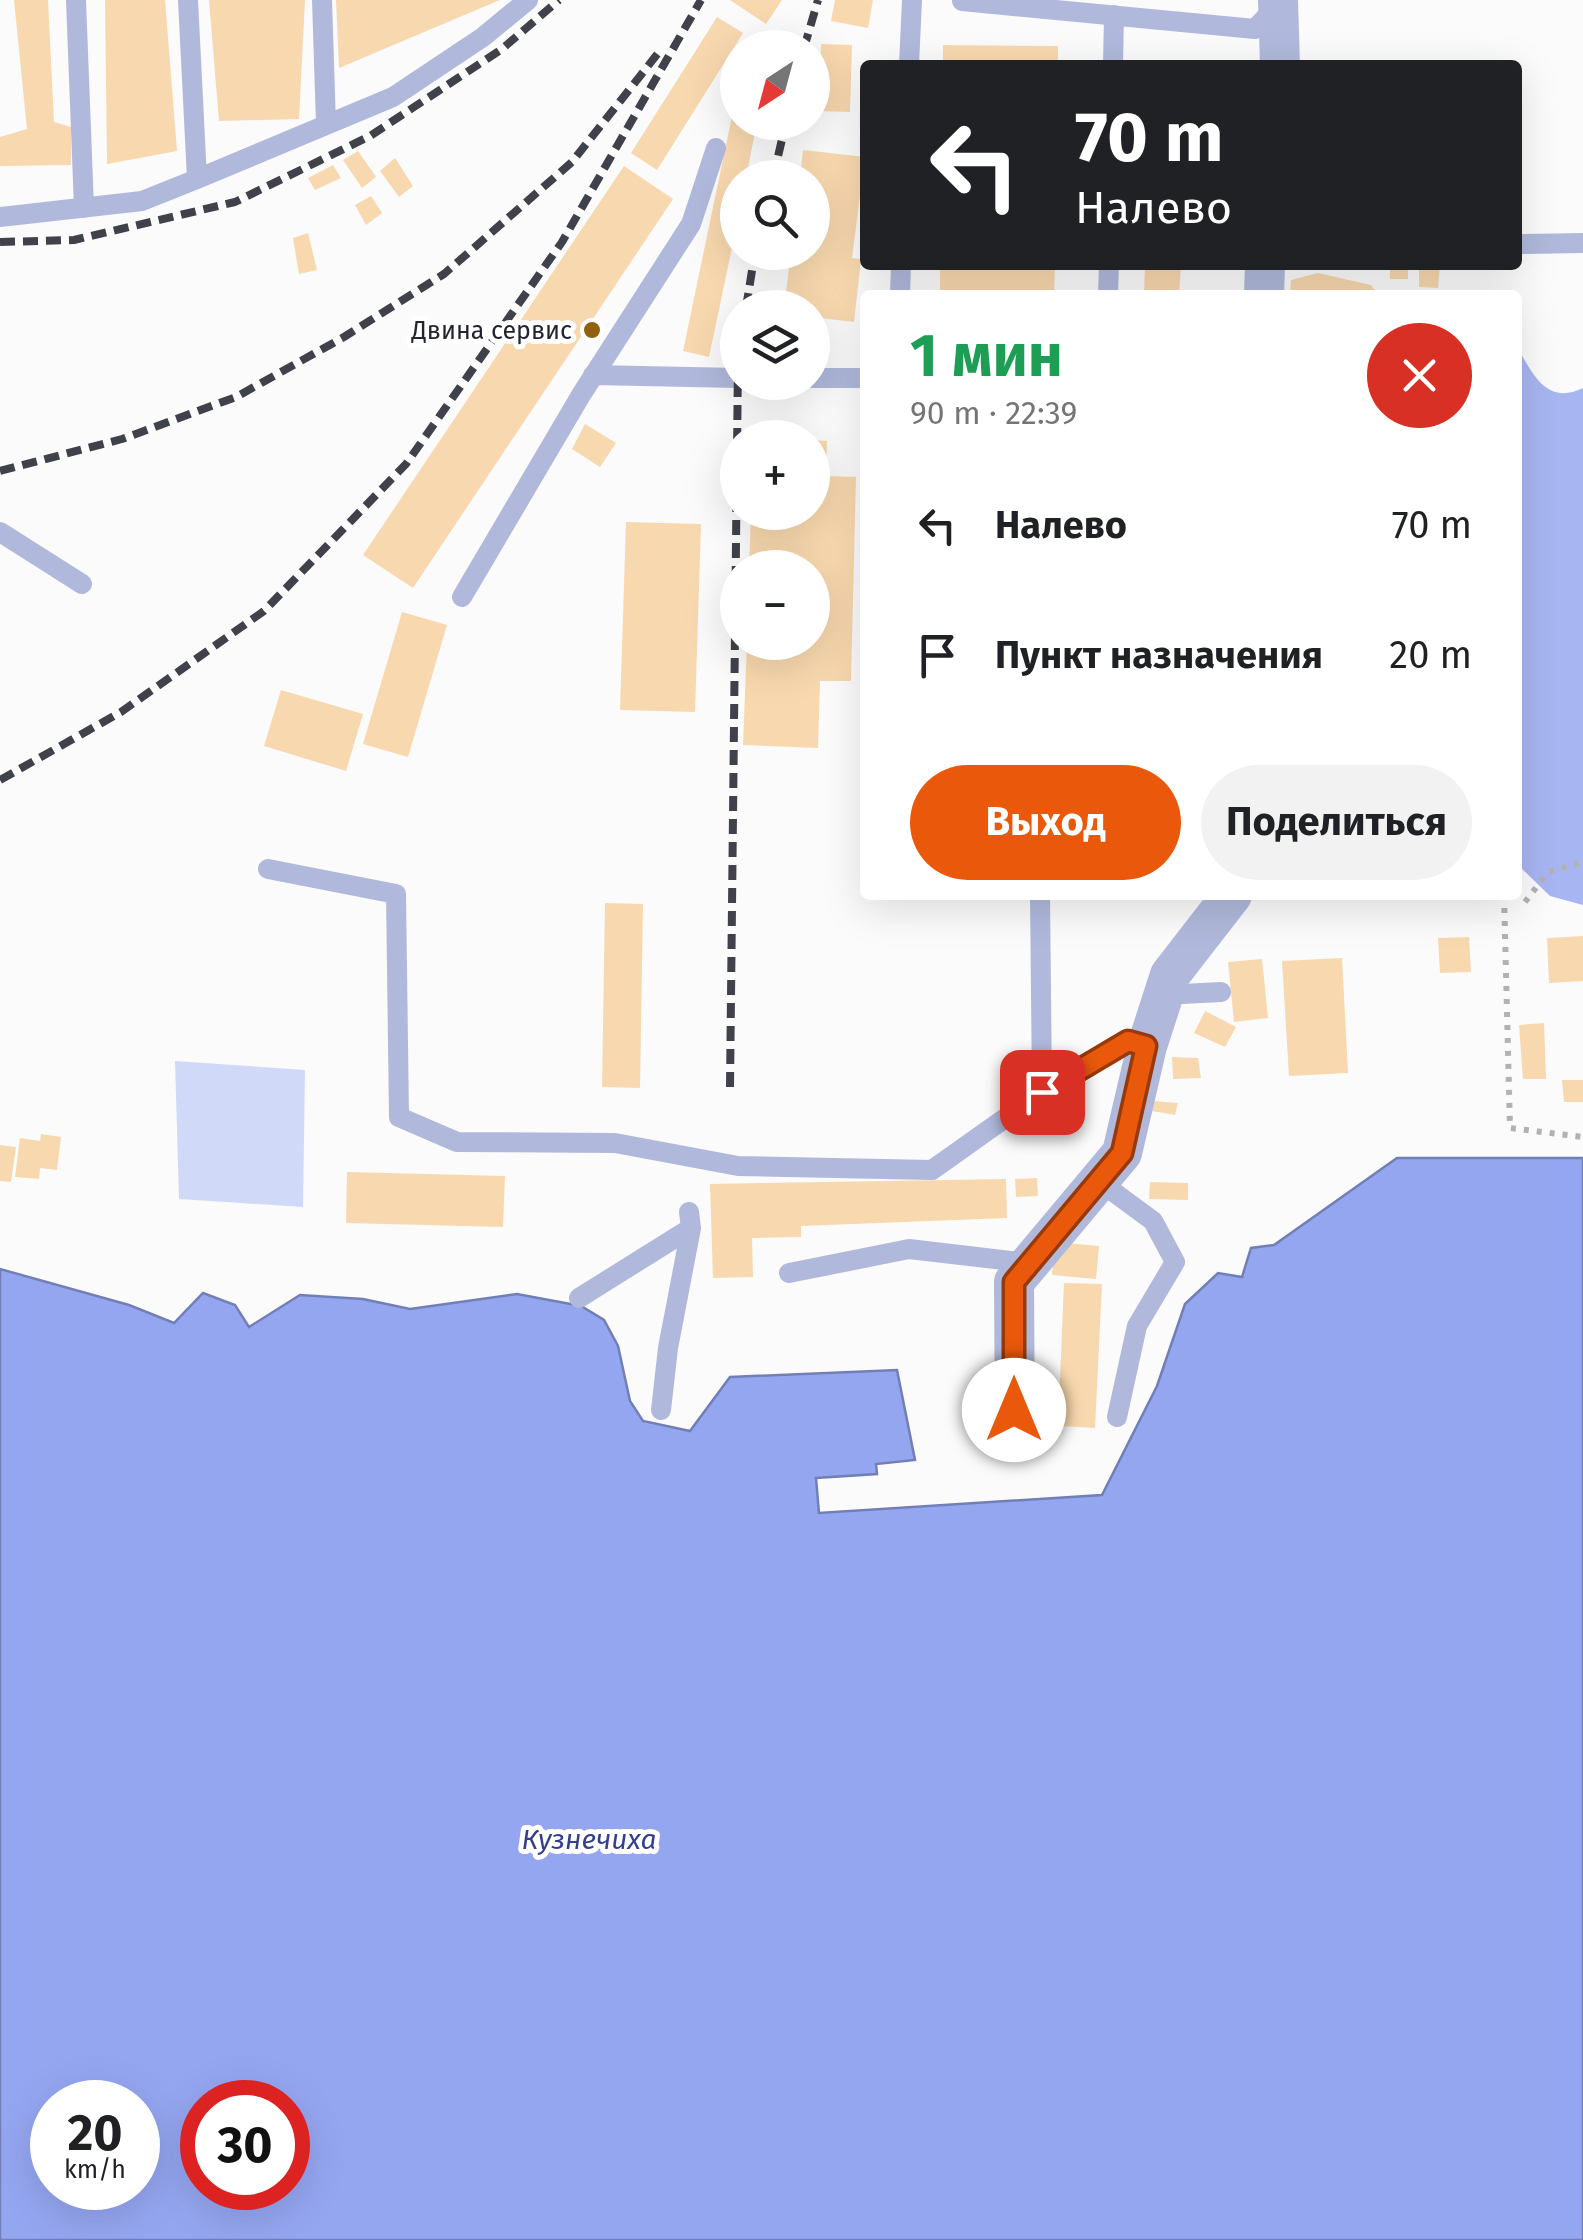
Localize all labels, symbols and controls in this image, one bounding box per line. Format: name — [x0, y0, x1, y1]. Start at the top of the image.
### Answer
north arrow — [720, 30, 830, 140]
map controls — [720, 30, 830, 660]
text: 70 m — [1075, 96, 1224, 180]
icon: left — [910, 100, 1040, 230]
button: search — [720, 160, 830, 270]
text: Налево — [1075, 181, 1232, 235]
button: layers — [720, 290, 830, 400]
place label: Двина сервис — [411, 316, 572, 346]
marker: Двина сервис — [581, 319, 603, 341]
text: 1 мин — [910, 320, 1063, 392]
button: close — [1367, 323, 1472, 428]
text: 90 m · 22:39 — [910, 394, 1077, 432]
button: + — [720, 420, 830, 530]
icon: left — [910, 498, 965, 553]
text: Налево — [995, 502, 1127, 548]
text: 70 m — [1392, 502, 1472, 548]
button: − — [720, 550, 830, 660]
icon: arrive — [910, 628, 965, 683]
text: Пункт назначения — [995, 632, 1323, 678]
text: 20 m — [1389, 632, 1472, 678]
button: Выход — [910, 765, 1181, 880]
button: Поделиться — [1201, 765, 1472, 880]
pin — [1000, 1050, 1085, 1135]
icon: arrive — [1015, 1065, 1070, 1120]
position arrow — [962, 1358, 1066, 1462]
water label: Кузнечиха — [522, 1823, 656, 1856]
speed limit sign: 30 — [180, 2080, 310, 2210]
text: 20 — [67, 2103, 123, 2163]
text: km/h — [64, 2155, 126, 2185]

